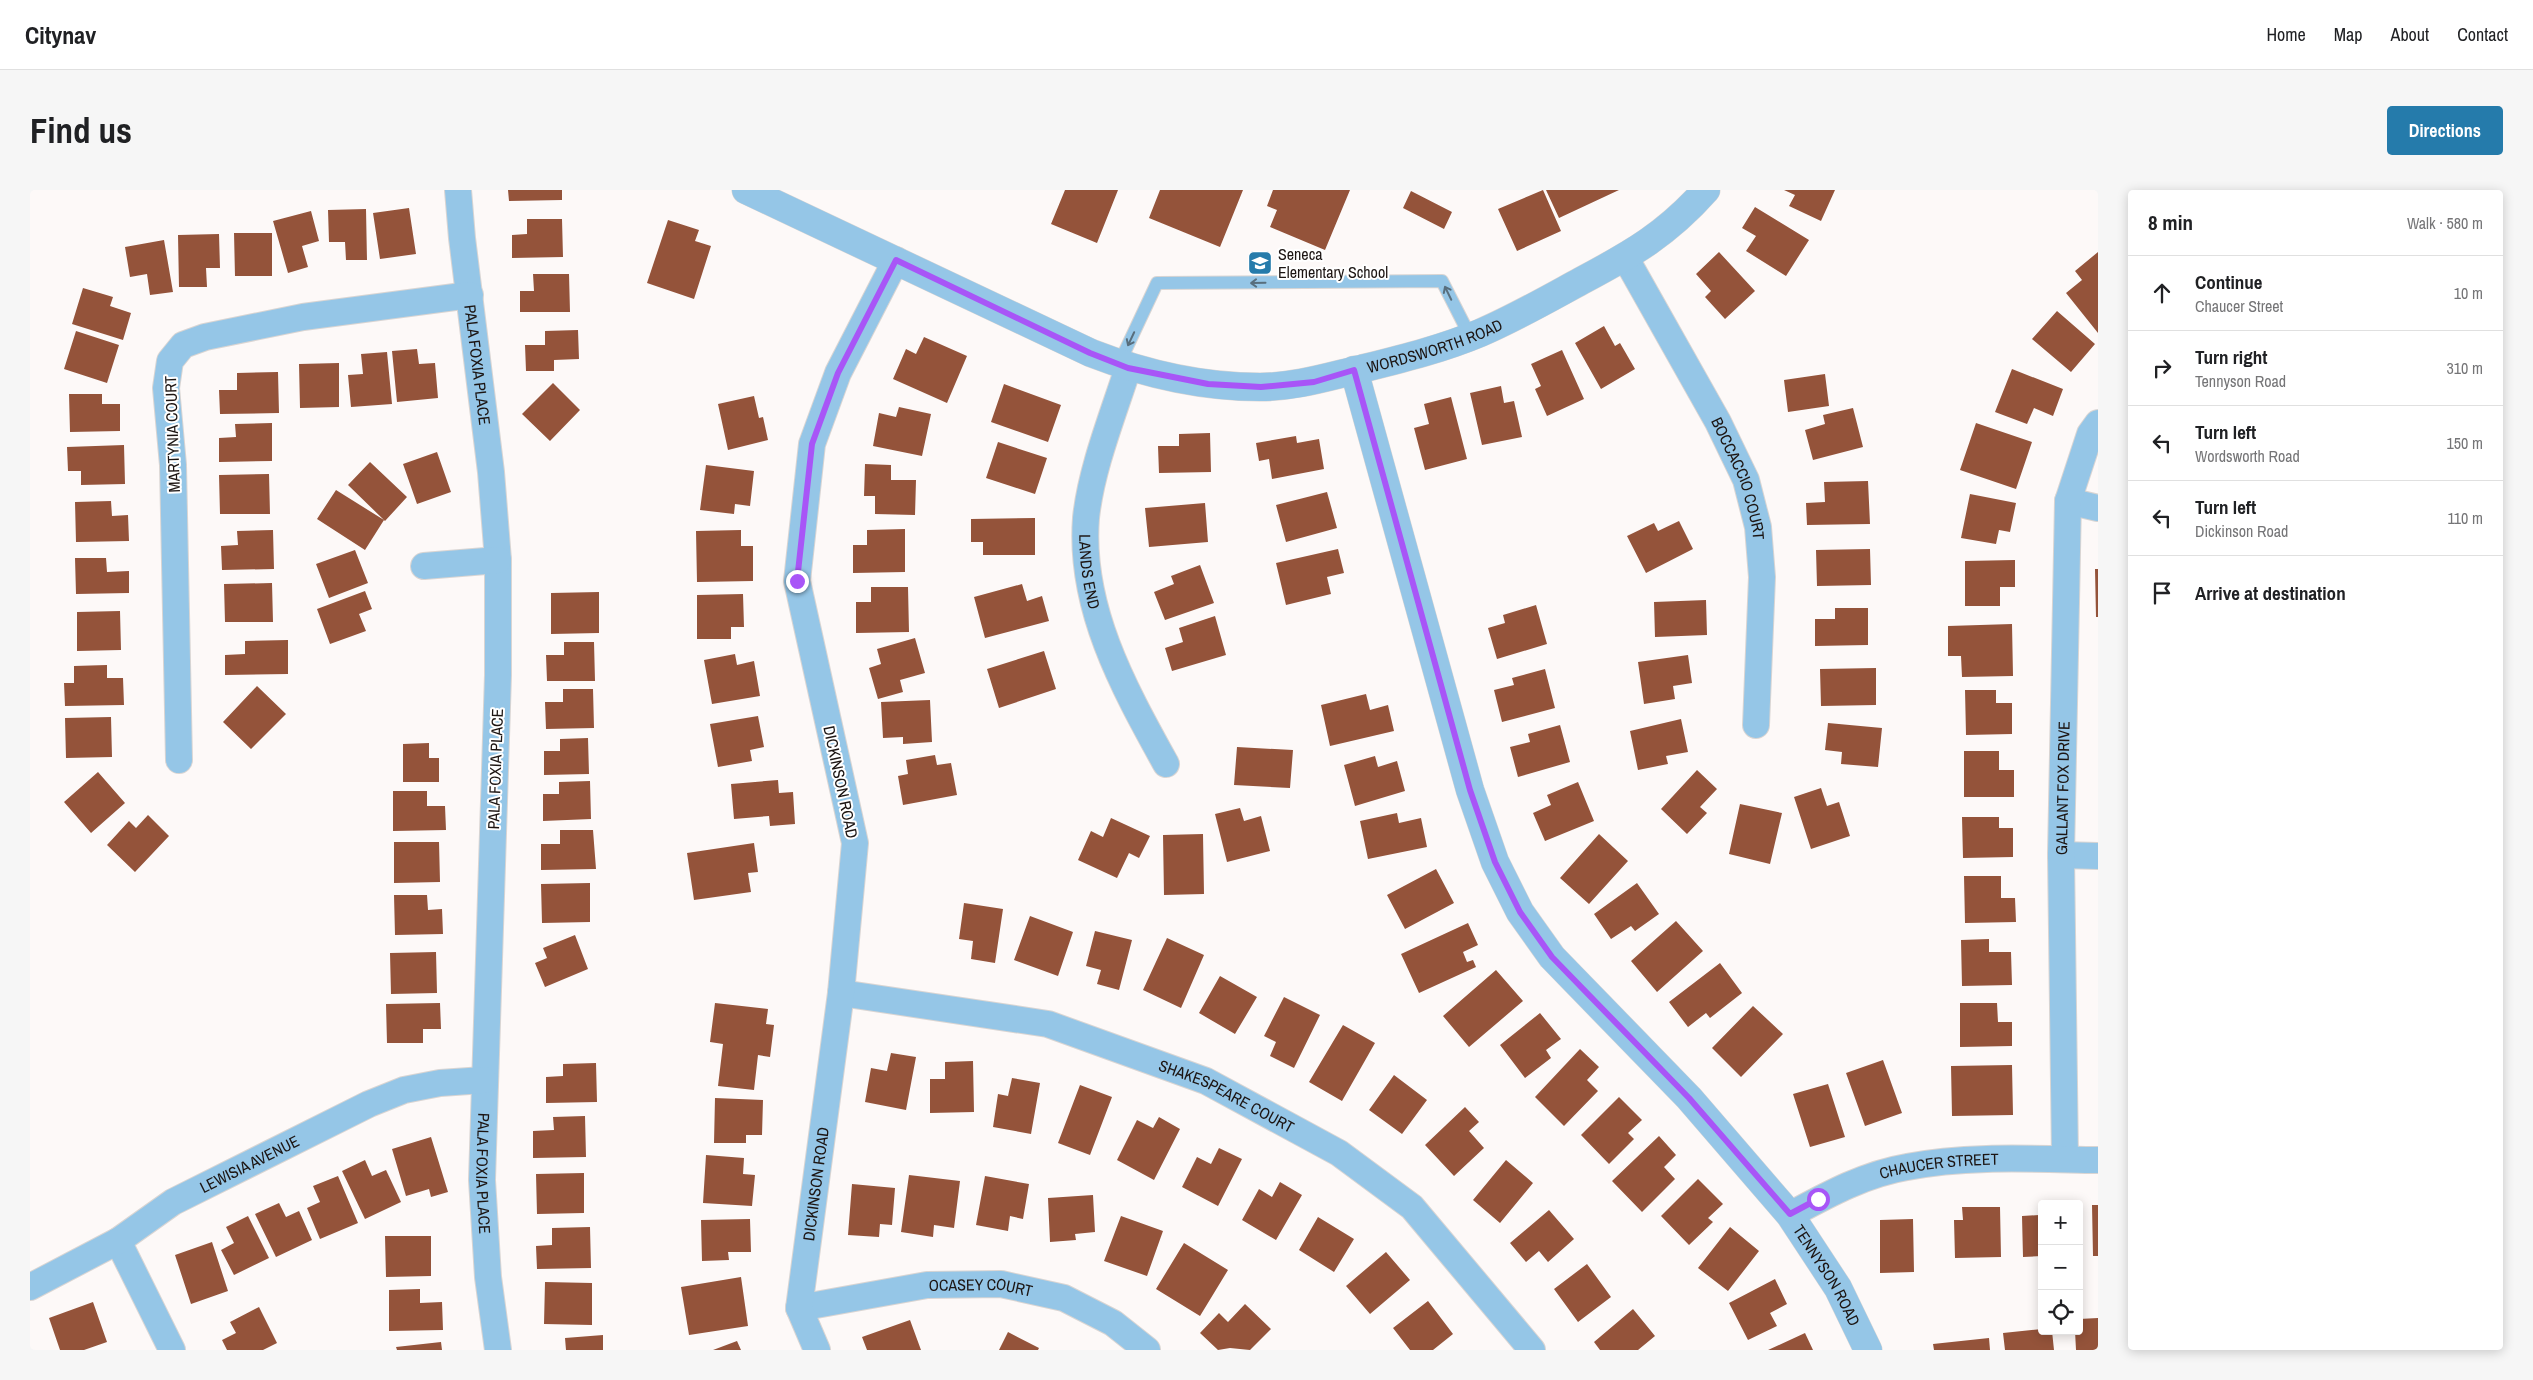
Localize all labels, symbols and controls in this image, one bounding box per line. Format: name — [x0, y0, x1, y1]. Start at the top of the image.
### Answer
text: Citynav — [25, 19, 96, 51]
text: Home — [2266, 22, 2306, 47]
text: Map — [2334, 22, 2363, 47]
text: About — [2391, 22, 2429, 47]
text: Contact — [2457, 22, 2508, 47]
button: Directions — [2387, 106, 2503, 155]
text: Find us — [30, 107, 132, 154]
text: 8 min — [2148, 208, 2193, 237]
text: Walk · 580 m — [2407, 212, 2483, 234]
place label: Seneca Elementary School — [1278, 243, 1388, 283]
school or university icon: Seneca Elementary School — [1247, 250, 1273, 276]
text: Continue — [2195, 269, 2263, 295]
one-way arrow — [1250, 278, 1266, 287]
icon: ahead — [2148, 279, 2176, 307]
text: 10 m — [2454, 282, 2483, 304]
one-way arrow — [1443, 286, 1452, 301]
text: Chaucer Street — [2195, 295, 2283, 317]
street label: PALA FOXIA PLACE — [459, 303, 496, 426]
street label: WORDSWORTH ROAD — [1365, 313, 1506, 378]
one-way arrow — [1125, 331, 1135, 346]
text: Turn right — [2195, 344, 2267, 370]
icon: right — [2148, 354, 2176, 382]
text: 310 m — [2447, 357, 2483, 379]
text: Tennyson Road — [2195, 370, 2286, 392]
street label: MARTYNIA COURT — [159, 375, 185, 493]
street label: BOCCACCIO COURT — [1706, 413, 1770, 540]
text: Turn left — [2195, 419, 2256, 445]
icon: left — [2148, 429, 2176, 457]
text: 150 m — [2447, 432, 2483, 454]
text: Wordsworth Road — [2195, 445, 2300, 467]
text: Turn left — [2195, 494, 2256, 520]
icon: left — [2148, 504, 2176, 532]
text: 110 m — [2447, 507, 2483, 529]
text: Dickinson Road — [2195, 520, 2288, 542]
street label: LANDS END — [1074, 534, 1106, 611]
route end — [786, 570, 809, 593]
icon: arrive — [2148, 579, 2176, 607]
text: Arrive at destination — [2195, 580, 2346, 606]
street label: PALA FOXIA PLACE — [482, 708, 508, 830]
street label: GALLANT FOX DRIVE — [2050, 721, 2075, 855]
street label: DICKINSON ROAD — [818, 724, 864, 840]
street label: SHAKESPEARE COURT — [1156, 1054, 1298, 1138]
street label: PALA FOXIA PLACE — [471, 1113, 496, 1235]
street label: DICKINSON ROAD — [797, 1126, 834, 1242]
street label: LEWISIA AVENUE — [196, 1130, 303, 1198]
street label: CHAUCER STREET — [1876, 1148, 1999, 1184]
route start — [1807, 1188, 1830, 1211]
map controls — [2038, 1200, 2083, 1335]
button: + — [2038, 1200, 2083, 1245]
street label: TENNYSON ROAD — [1788, 1220, 1866, 1329]
button: − — [2038, 1245, 2083, 1290]
street label: OCASEY COURT — [928, 1272, 1035, 1302]
button: locate — [2038, 1290, 2083, 1335]

